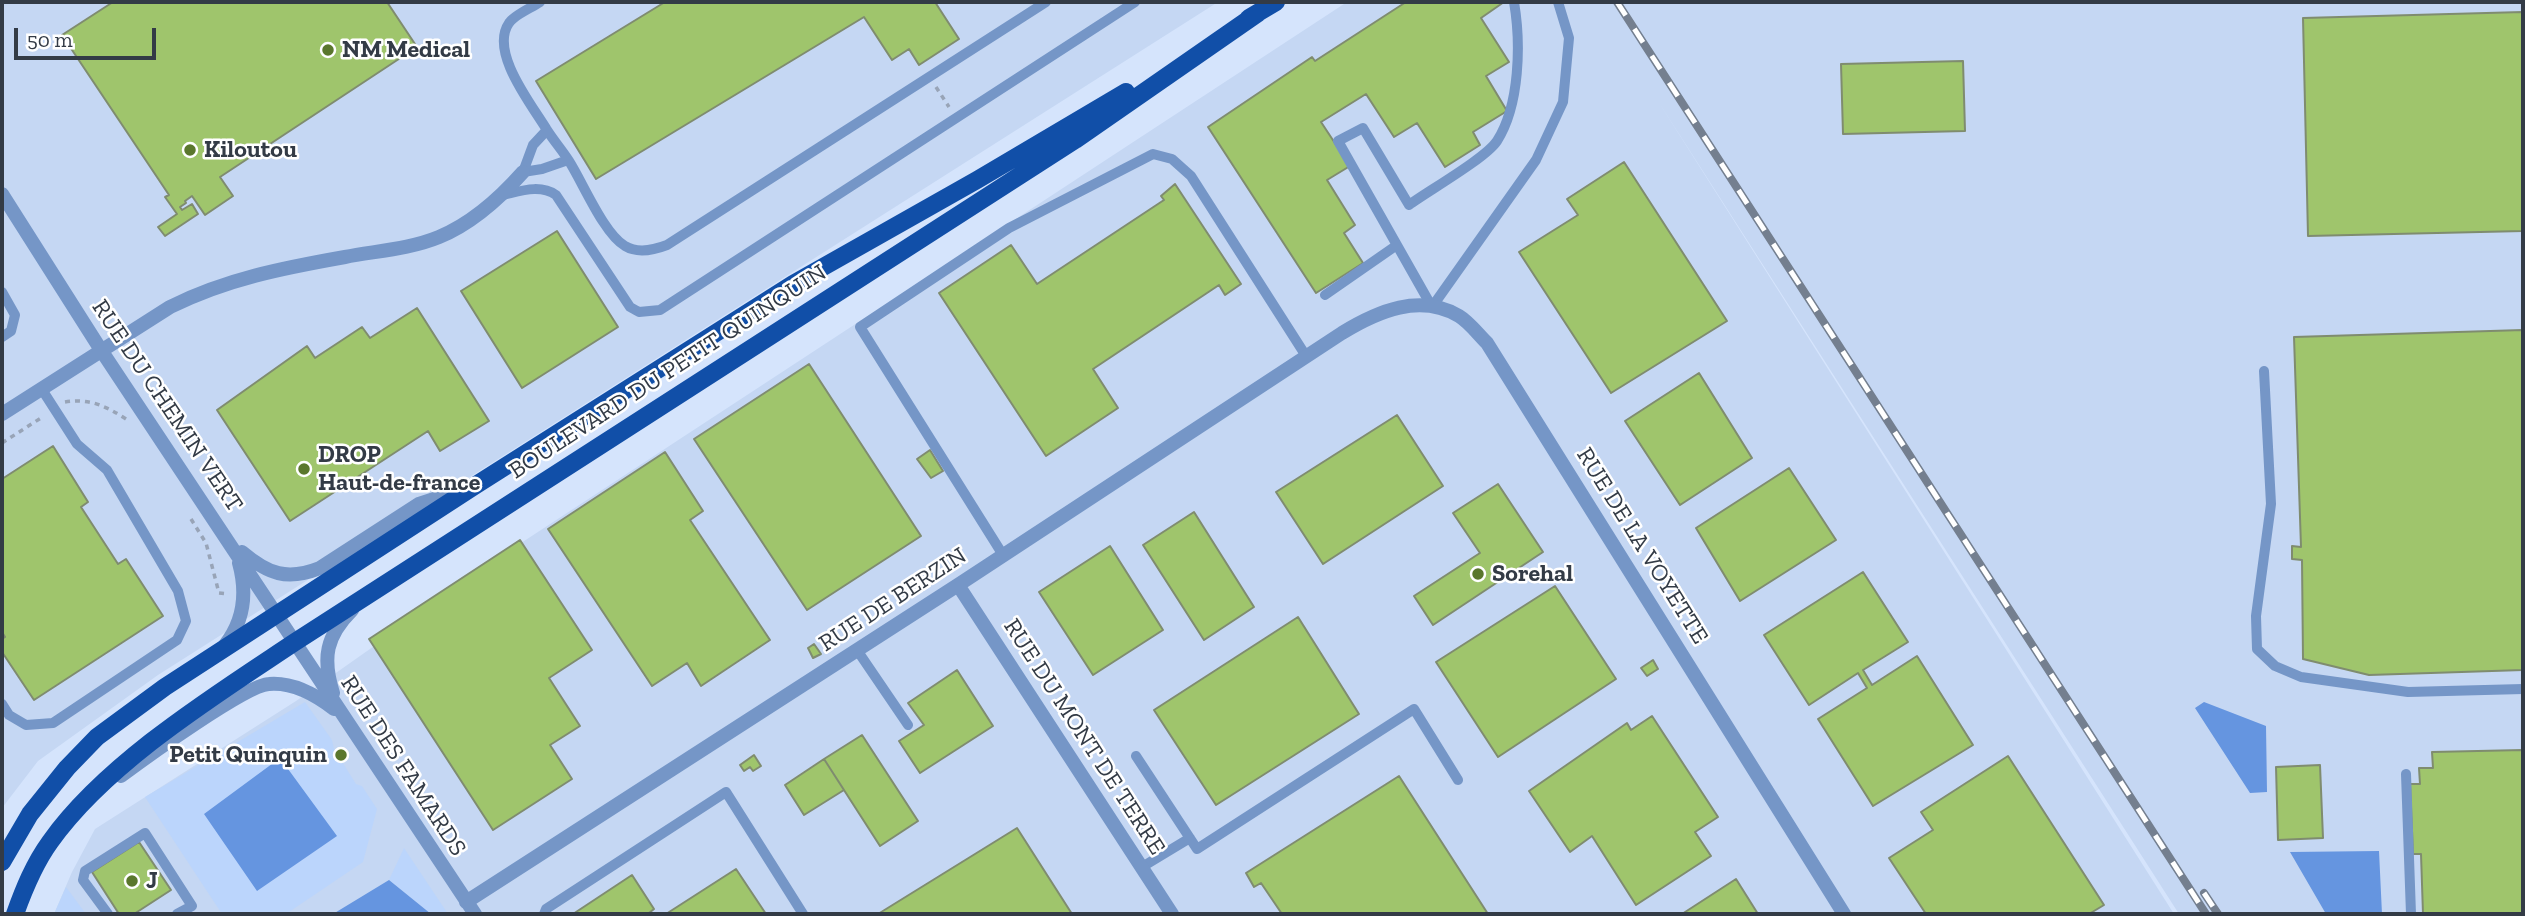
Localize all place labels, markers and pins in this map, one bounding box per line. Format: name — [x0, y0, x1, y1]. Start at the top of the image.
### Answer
place label: NM Medical — [342, 36, 470, 64]
marker: NM Medical — [320, 42, 336, 58]
place label: Kiloutou — [204, 136, 297, 164]
marker: Kiloutou — [182, 142, 198, 158]
place label: DROP Haut-de-france — [318, 441, 480, 497]
marker: DROP Haut-de-france — [296, 461, 312, 477]
place label: Sorehal — [1492, 560, 1573, 588]
marker: Sorehal — [1470, 566, 1486, 582]
place label: Petit Quinquin — [169, 741, 327, 769]
marker: Petit Quinquin — [333, 747, 349, 763]
place label: J — [146, 867, 158, 895]
marker: J — [124, 873, 140, 889]

